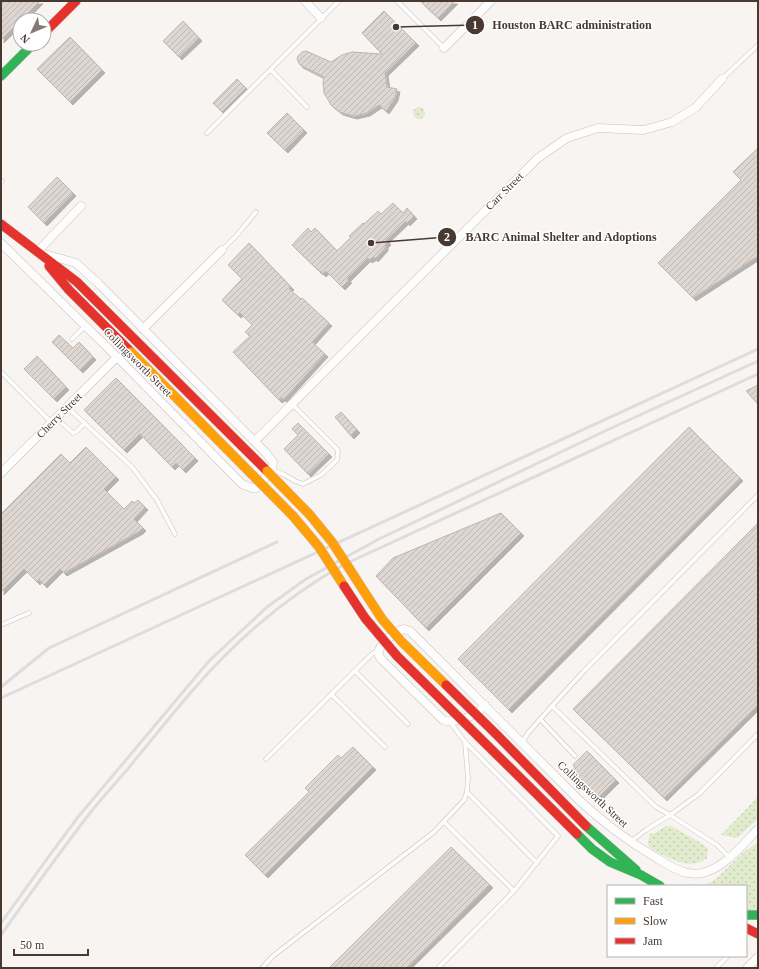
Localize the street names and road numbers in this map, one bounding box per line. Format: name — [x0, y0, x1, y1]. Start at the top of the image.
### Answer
street label: Carr Street — [483, 170, 525, 212]
street label: Collingsworth Street — [101, 325, 175, 399]
street label: Cherry Street — [34, 390, 84, 440]
street label: Collingsworth Street — [556, 758, 630, 830]

